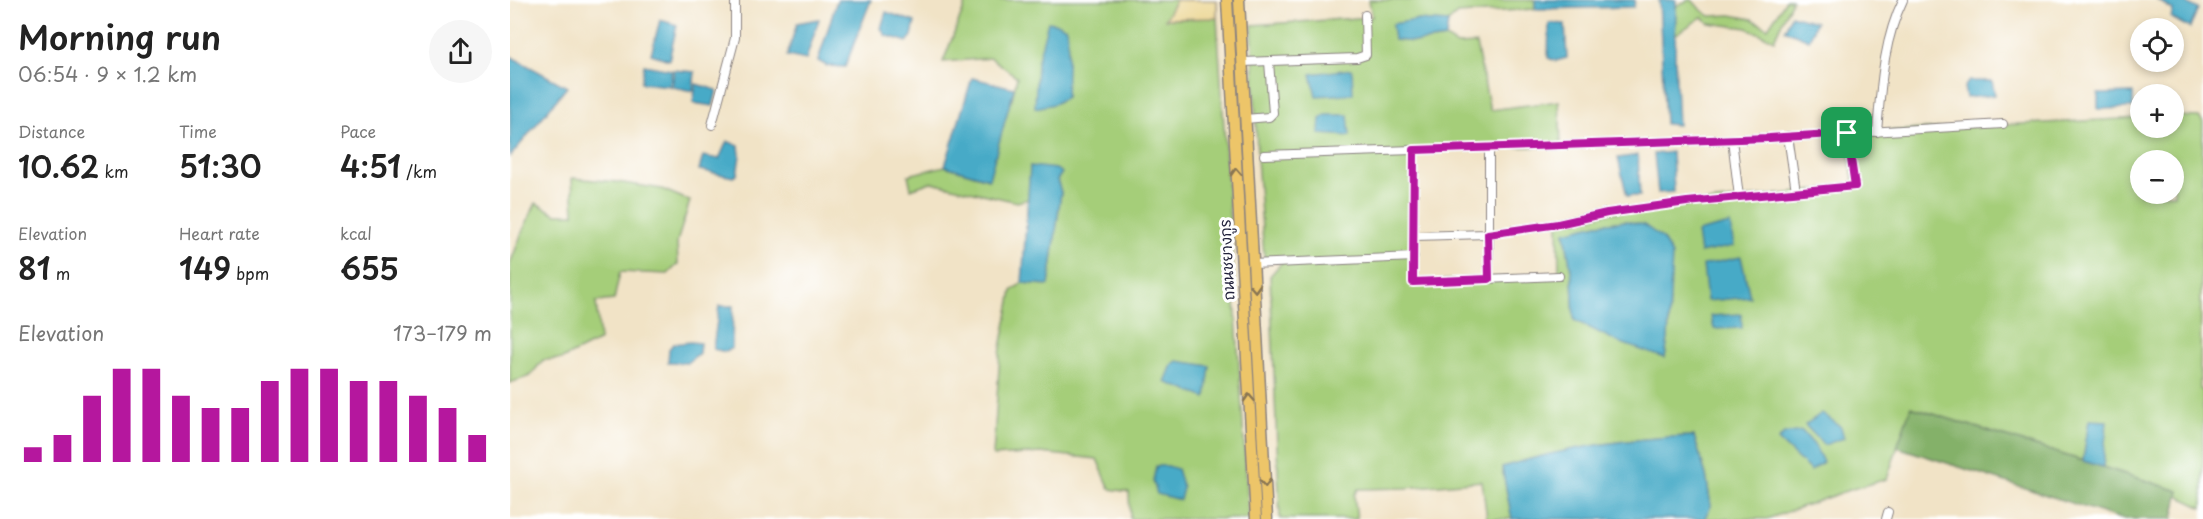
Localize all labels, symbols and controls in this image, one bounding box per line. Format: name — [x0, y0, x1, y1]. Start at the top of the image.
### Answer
text: Morning run — [18, 11, 221, 61]
map controls — [2130, 18, 2184, 204]
button: locate — [2130, 18, 2184, 72]
button: share — [429, 20, 492, 83]
text: 06:54 · 9 × 1.2 km — [18, 59, 197, 89]
button: + — [2130, 84, 2184, 138]
pin — [1821, 107, 1872, 158]
icon: arrive — [1830, 116, 1863, 149]
text: Distance — [18, 119, 85, 143]
text: Time — [179, 119, 217, 143]
text: Pace — [340, 119, 376, 143]
text: 10.62 — [18, 143, 99, 188]
text: 51:30 — [179, 143, 262, 188]
text: 4:51 — [340, 143, 401, 188]
button: − — [2130, 150, 2184, 204]
text: km — [99, 159, 129, 183]
text: /km — [401, 159, 437, 183]
one-way arrow — [1230, 167, 1243, 176]
street label: ถนนชยางกูร — [1212, 219, 1241, 301]
text: Elevation — [18, 221, 87, 245]
text: Heart rate — [179, 221, 260, 245]
text: kcal — [340, 221, 372, 245]
text: 81 — [18, 245, 50, 290]
text: 149 — [179, 245, 231, 290]
text: 655 — [340, 245, 399, 290]
text: m — [50, 261, 70, 285]
text: bpm — [231, 261, 269, 285]
one-way arrow — [1248, 284, 1261, 293]
text: Elevation — [18, 318, 104, 348]
text: 173–179 m — [393, 318, 492, 348]
one-way arrow — [1243, 393, 1256, 402]
one-way arrow — [1259, 478, 1272, 487]

